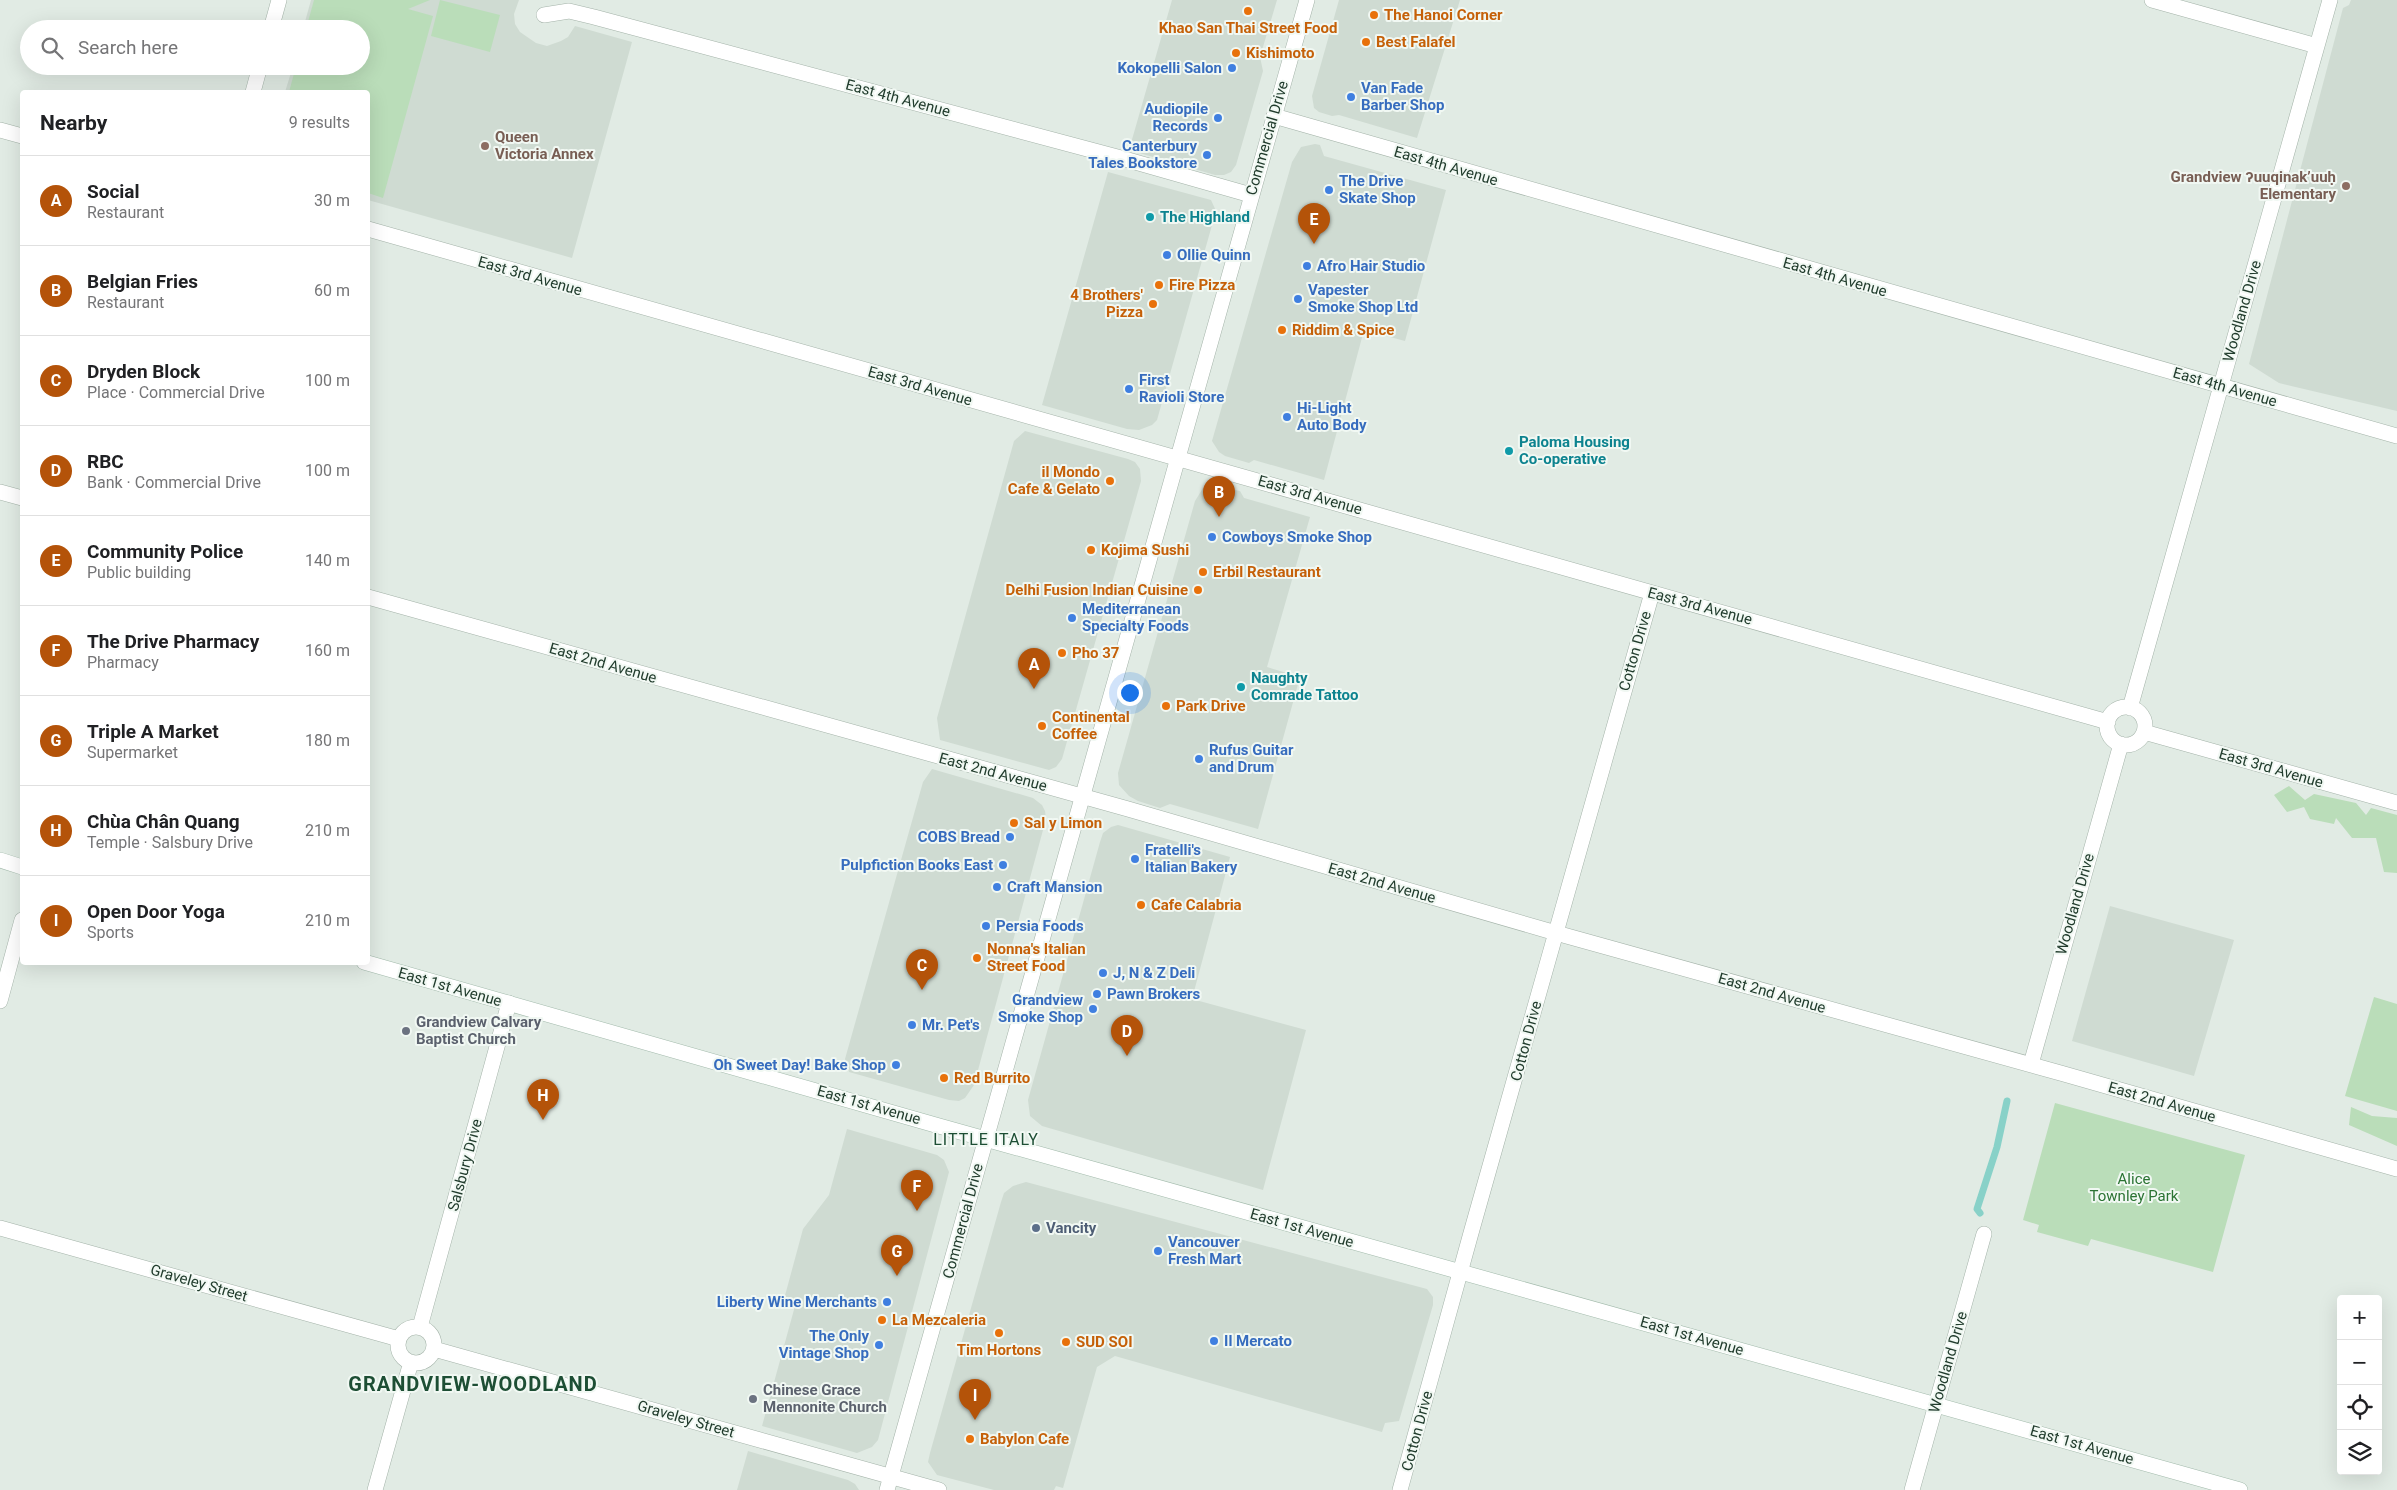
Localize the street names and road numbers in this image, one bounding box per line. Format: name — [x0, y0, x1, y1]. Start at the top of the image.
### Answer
street label: East 4th Avenue — [844, 75, 952, 121]
street label: Commercial Drive — [1242, 79, 1292, 197]
street label: East 4th Avenue — [1392, 143, 1500, 189]
street label: East 3rd Avenue — [476, 253, 584, 299]
street label: East 4th Avenue — [1781, 254, 1889, 300]
street label: Woodland Drive — [2219, 258, 2265, 364]
street label: East 3rd Avenue — [866, 363, 974, 409]
street label: East 4th Avenue — [2171, 364, 2279, 410]
street label: East 3rd Avenue — [1256, 472, 1364, 518]
street label: East 3rd Avenue — [1646, 583, 1754, 629]
street label: Cotton Drive — [1615, 609, 1655, 693]
street label: East 2nd Avenue — [547, 639, 659, 687]
street label: East 3rd Avenue — [2217, 745, 2325, 791]
street label: East 2nd Avenue — [937, 749, 1049, 795]
street label: Woodland Drive — [2052, 851, 2098, 957]
street label: East 2nd Avenue — [1326, 859, 1438, 907]
street label: East 1st Avenue — [396, 964, 504, 1010]
street label: East 2nd Avenue — [1716, 969, 1828, 1017]
street label: Cotton Drive — [1507, 999, 1545, 1083]
street label: East 2nd Avenue — [2106, 1078, 2218, 1126]
street label: East 1st Avenue — [815, 1082, 923, 1128]
street label: Salsbury Drive — [444, 1117, 486, 1213]
street label: Commercial Drive — [939, 1162, 987, 1280]
street label: East 1st Avenue — [1248, 1205, 1356, 1251]
street label: Graveley Street — [148, 1261, 250, 1305]
street label: Woodland Drive — [1925, 1309, 1971, 1415]
street label: East 1st Avenue — [1638, 1313, 1746, 1359]
street label: Cotton Drive — [1398, 1389, 1436, 1473]
street label: Graveley Street — [635, 1397, 737, 1441]
street label: East 1st Avenue — [2028, 1422, 2136, 1468]

